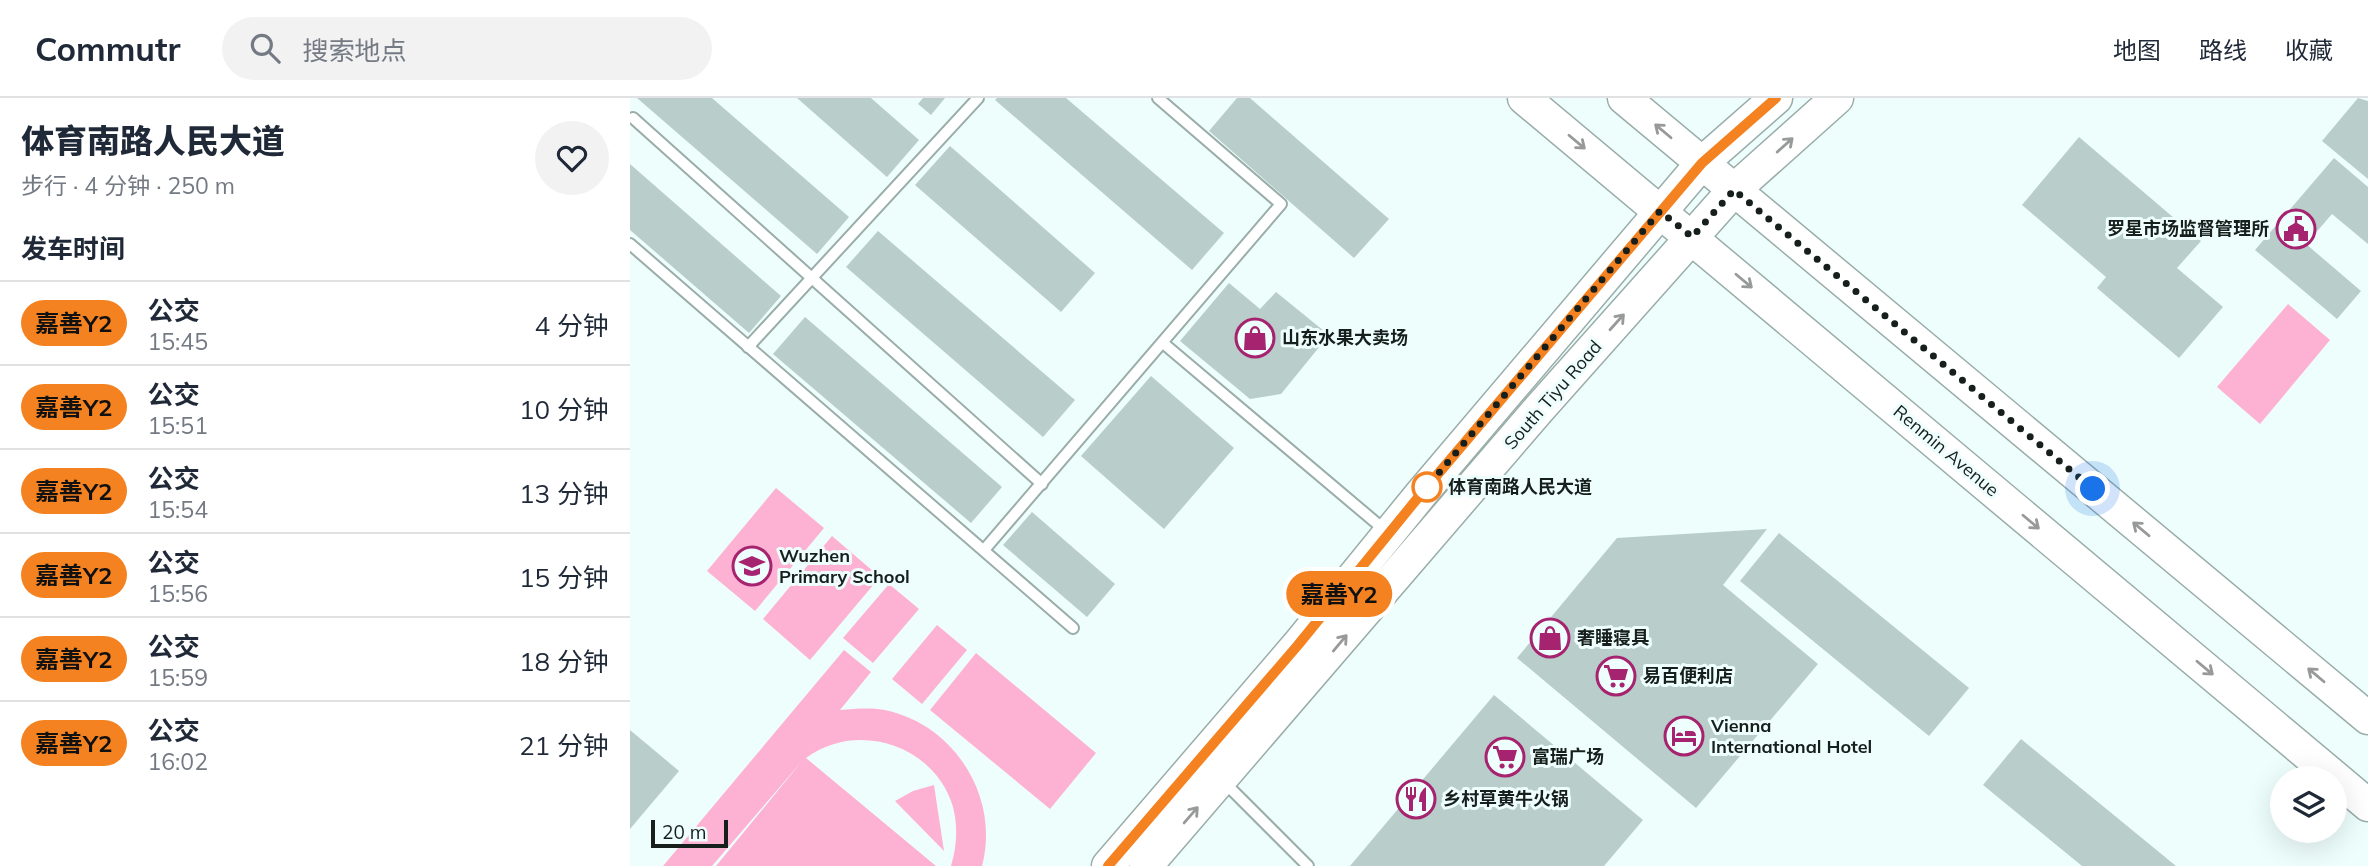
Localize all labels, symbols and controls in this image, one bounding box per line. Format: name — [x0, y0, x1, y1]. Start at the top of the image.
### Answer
search box — [222, 17, 712, 80]
text: Commutr — [35, 28, 180, 69]
icon: search — [246, 29, 284, 67]
text: 搜索地点 — [302, 34, 406, 67]
text: 地图 — [2113, 35, 2161, 65]
text: 路线 — [2199, 35, 2247, 65]
text: 收藏 — [2285, 35, 2333, 65]
text: 体育南路人民大道 — [21, 120, 285, 161]
button: heart — [535, 121, 609, 195]
one-way arrow — [1654, 123, 1672, 139]
one-way arrow — [1567, 134, 1585, 150]
one-way arrow — [1775, 137, 1793, 153]
text: 步行 · 4 分钟 · 250 m — [21, 171, 235, 200]
public building icon: 罗星市场监督管理所 — [2275, 208, 2317, 250]
place label: 罗星市场监督管理所 — [2107, 217, 2269, 240]
text: 发车时间 — [21, 232, 125, 265]
one-way arrow — [1735, 273, 1753, 289]
text: 公交 — [148, 294, 200, 327]
text: 嘉善Y2 — [35, 308, 113, 338]
text: 4 分钟 — [535, 309, 609, 342]
one-way arrow — [1608, 314, 1624, 332]
shop icon: 山东水果大卖场 — [1234, 317, 1276, 359]
place label: 山东水果大卖场 — [1282, 326, 1408, 349]
text: 15:45 — [148, 327, 208, 356]
street label: South Tiyu Road — [1499, 335, 1606, 454]
text: 公交 — [148, 378, 200, 411]
text: 嘉善Y2 — [35, 392, 113, 422]
text: 10 分钟 — [519, 393, 609, 426]
street label: Renmin Avenue — [1889, 400, 2004, 501]
text: 15:51 — [148, 411, 208, 440]
text: 公交 — [148, 462, 200, 495]
your location — [2075, 471, 2110, 506]
marker: 体育南路人民大道 — [1412, 472, 1442, 502]
place label: 体育南路人民大道 — [1448, 475, 1592, 498]
text: 嘉善Y2 — [35, 476, 113, 506]
text: 13 分钟 — [519, 477, 609, 510]
text: 15:54 — [148, 495, 208, 524]
one-way arrow — [2022, 514, 2040, 530]
one-way arrow — [2132, 521, 2150, 537]
place label: Wuzhen Primary School — [779, 544, 910, 588]
school or university icon: Wuzhen Primary School — [731, 545, 773, 587]
text: 公交 — [148, 546, 200, 579]
text: 嘉善Y2 — [35, 560, 113, 590]
text: 15 分钟 — [519, 561, 609, 594]
line badge: 嘉善Y2 — [1290, 571, 1388, 617]
text: 15:56 — [148, 579, 208, 608]
text: 嘉善Y2 — [1300, 579, 1378, 609]
shop icon: 奢睡寝具 — [1529, 617, 1571, 659]
place label: 奢睡寝具 — [1577, 626, 1649, 649]
text: 公交 — [148, 630, 200, 663]
one-way arrow — [1332, 634, 1348, 652]
text: 嘉善Y2 — [35, 644, 113, 674]
text: 18 分钟 — [519, 645, 609, 678]
supermarket icon: 易百便利店 — [1595, 655, 1637, 697]
one-way arrow — [2196, 661, 2214, 676]
text: 15:59 — [148, 663, 208, 692]
place label: 易百便利店 — [1643, 664, 1733, 687]
one-way arrow — [2307, 667, 2325, 682]
text: 公交 — [148, 714, 200, 747]
place label: Vienna International Hotel — [1710, 714, 1872, 758]
hotel icon: Vienna International Hotel — [1663, 715, 1705, 757]
text: 嘉善Y2 — [35, 728, 113, 758]
text: 21 分钟 — [519, 729, 609, 762]
supermarket icon: 富瑞广场 — [1484, 736, 1526, 778]
place label: 富瑞广场 — [1532, 745, 1604, 768]
text: 16:02 — [148, 747, 208, 776]
map controls — [2270, 766, 2347, 843]
button: layers — [2270, 766, 2347, 843]
restaurant icon: 乡村草黄牛火锅 — [1395, 778, 1437, 820]
place label: 乡村草黄牛火锅 — [1443, 787, 1569, 810]
one-way arrow — [1182, 806, 1198, 824]
scale bar — [651, 817, 728, 849]
text: 20 m — [662, 820, 706, 844]

